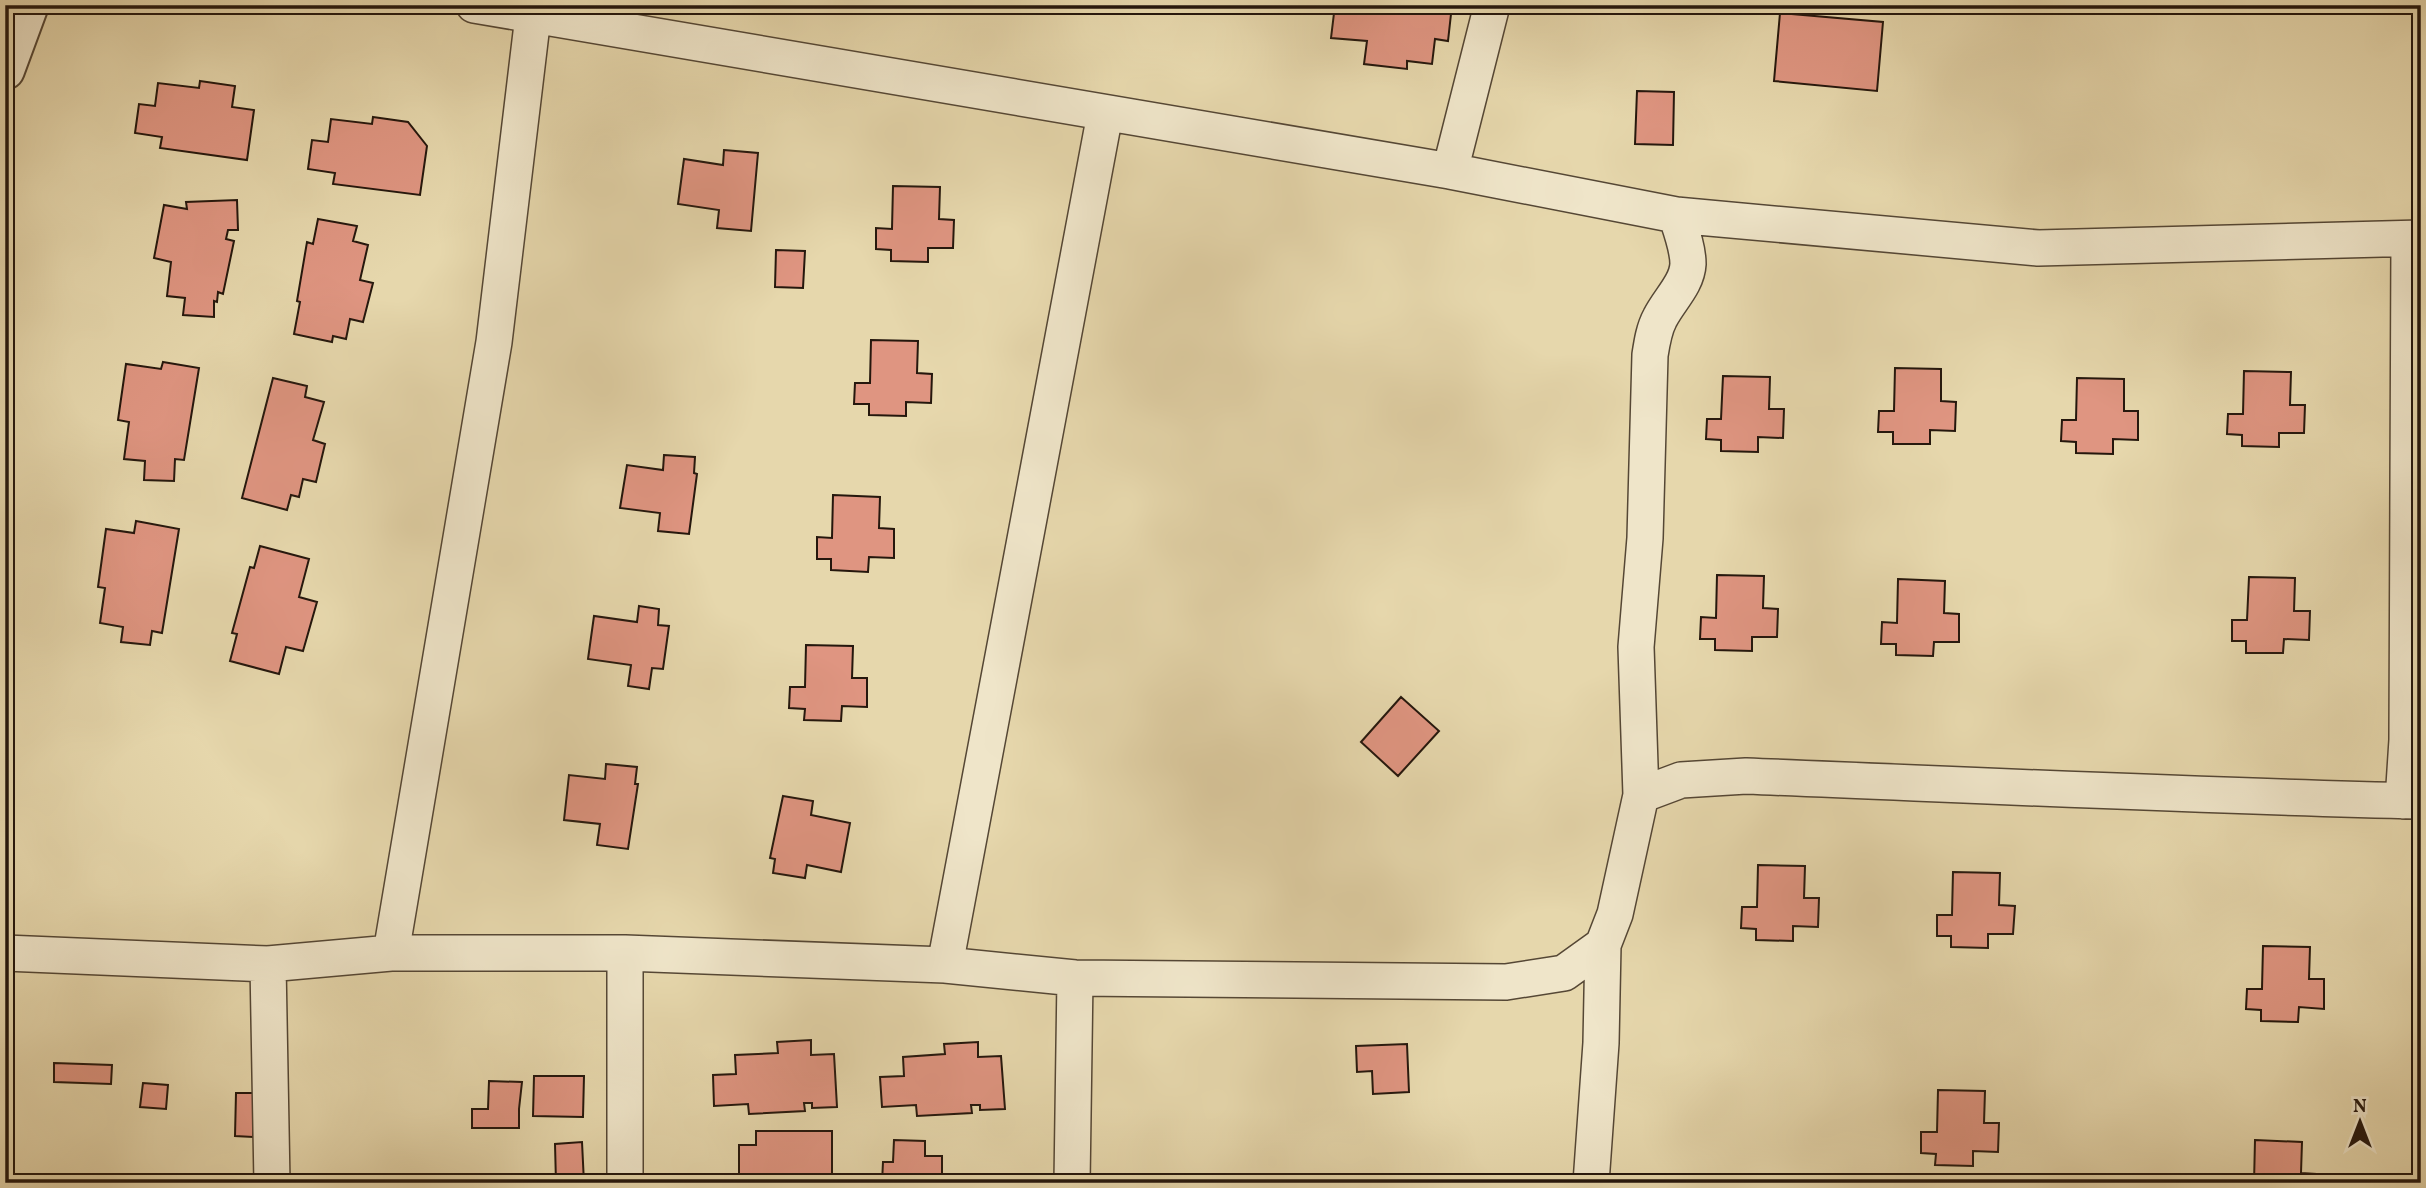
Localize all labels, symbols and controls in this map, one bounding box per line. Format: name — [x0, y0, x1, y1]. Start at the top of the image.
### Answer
north arrow — [2324, 1086, 2394, 1156]
text: N — [2353, 1094, 2367, 1120]

